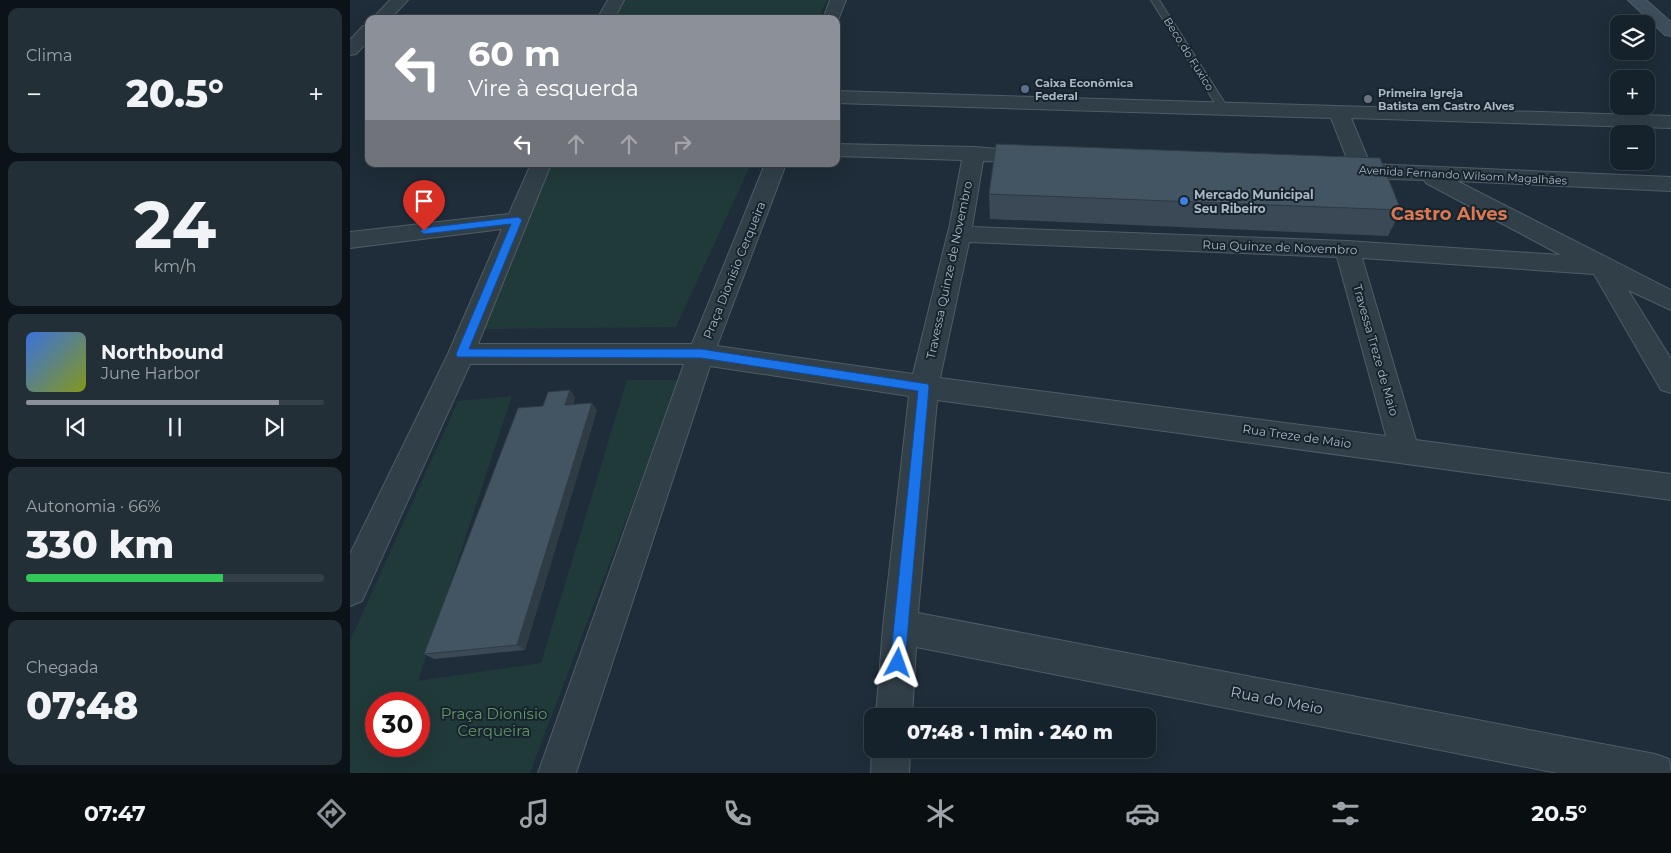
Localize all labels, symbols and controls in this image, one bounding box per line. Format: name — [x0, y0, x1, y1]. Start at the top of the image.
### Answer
street label: Beco do Fuxico — [1161, 15, 1217, 93]
map controls — [1610, 15, 1655, 170]
button: layers — [1610, 15, 1655, 60]
text: 60 m — [468, 32, 561, 75]
icon: left — [385, 35, 450, 100]
text: Clima — [26, 46, 72, 65]
text: 20.5° — [126, 70, 224, 117]
button: + — [1610, 70, 1655, 115]
text: Vire à esquerda — [468, 75, 639, 102]
place label: Caixa Econômica Federal — [1035, 76, 1134, 103]
text: − — [26, 77, 42, 111]
text: + — [308, 77, 324, 111]
marker: Caixa Econômica Federal — [1019, 83, 1031, 95]
place label: Primeira Igreja Batista em Castro Alves — [1378, 86, 1515, 113]
marker: Primeira Igreja Batista em Castro Alves — [1362, 93, 1374, 105]
button: − — [1610, 125, 1655, 170]
icon: left — [509, 130, 537, 158]
icon: ahead — [562, 130, 590, 158]
icon: ahead — [615, 130, 643, 158]
icon: right — [668, 130, 696, 158]
street label: Avenida Fernando Wilsom Magalhães — [1359, 163, 1568, 187]
pin — [403, 180, 445, 231]
street label: Travessa Quinze de Novembro — [923, 180, 975, 360]
text: 24 — [134, 185, 216, 264]
icon: arrive — [410, 187, 438, 215]
place label: Mercado Municipal Seu Ribeiro — [1194, 187, 1314, 216]
marker: Mercado Municipal Seu Ribeiro — [1178, 195, 1190, 207]
street label: Praça Dionísio Cerqueira — [700, 199, 768, 341]
district label: Castro Alves — [1391, 203, 1508, 225]
street label: Rua Quinze de Novembro — [1202, 237, 1358, 257]
text: km/h — [154, 257, 196, 276]
street label: Travessa Treze de Maio — [1350, 282, 1402, 418]
text: Northbound — [101, 341, 224, 364]
text: June Harbor — [101, 364, 200, 383]
icon: previous — [62, 413, 90, 441]
icon: pause — [161, 413, 189, 441]
icon: next — [260, 413, 288, 441]
street label: Rua Treze de Maio — [1242, 421, 1352, 451]
text: Autonomia · 66% — [26, 497, 161, 516]
text: 330 km — [26, 521, 174, 568]
position arrow — [871, 636, 923, 688]
text: Chegada — [26, 658, 99, 677]
text: 07:48 — [26, 682, 138, 729]
street label: Rua do Meio — [1229, 682, 1325, 718]
speed limit sign: 30 — [365, 692, 430, 757]
park label: Praça Dionísio Cerqueira — [441, 704, 547, 740]
text: 07:48 · 1 min · 240 m — [907, 721, 1113, 744]
icon: directions — [314, 796, 349, 831]
icon: music — [517, 796, 552, 831]
icon: phone — [720, 796, 755, 831]
icon: climate — [923, 796, 958, 831]
icon: car — [1125, 796, 1160, 831]
icon: filters — [1328, 796, 1363, 831]
text: 07:47 — [84, 800, 146, 827]
text: 20.5° — [1531, 800, 1587, 827]

